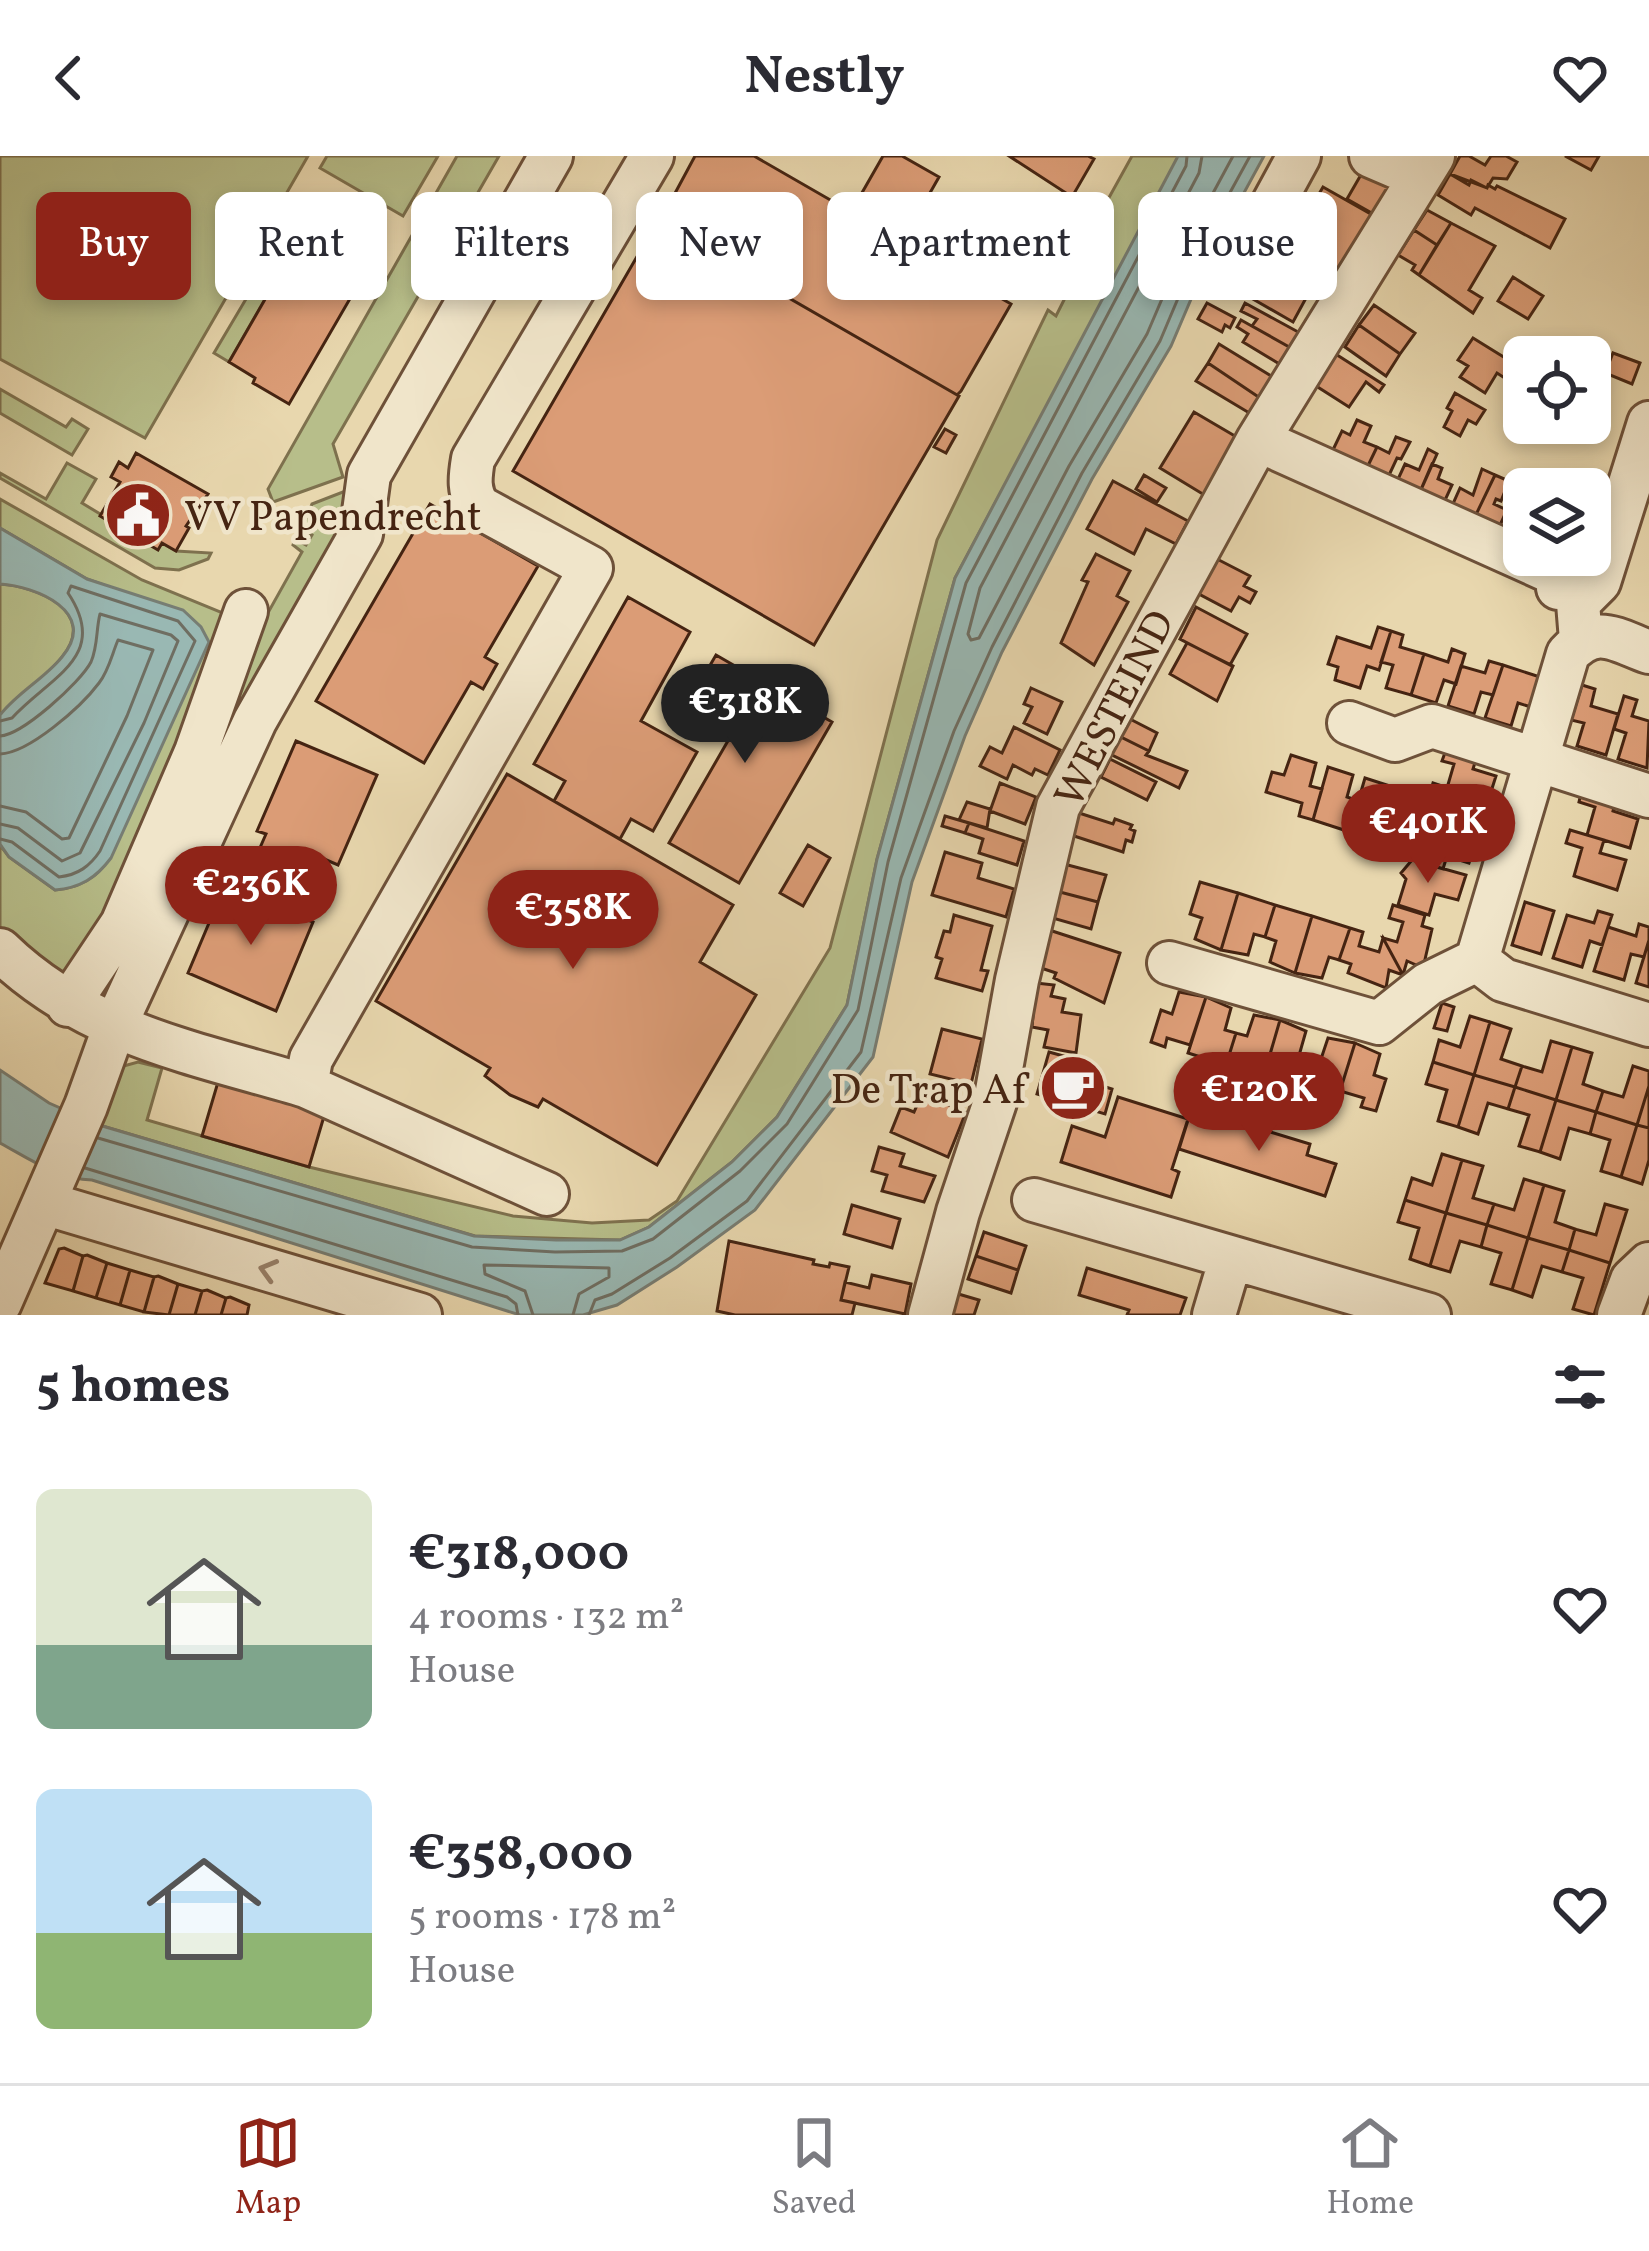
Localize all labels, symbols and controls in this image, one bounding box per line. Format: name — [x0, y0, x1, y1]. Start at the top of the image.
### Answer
text: Nestly — [744, 41, 905, 116]
icon: back — [36, 45, 102, 111]
icon: heart — [1547, 45, 1613, 111]
chip: Buy — [36, 192, 191, 300]
chip: Rent — [215, 192, 387, 300]
chip: Filters — [411, 192, 612, 300]
chip: New — [636, 192, 803, 300]
chip: Apartment — [827, 192, 1114, 300]
chip: House — [1138, 192, 1337, 300]
map controls — [1503, 336, 1611, 576]
button: locate — [1503, 336, 1611, 444]
button: layers — [1503, 468, 1611, 576]
public building icon: VV Papendrecht — [103, 480, 173, 550]
place label: VV Papendrecht — [184, 490, 482, 549]
street label: WESTEIND — [1042, 601, 1192, 819]
pin: €318K — [661, 664, 829, 766]
text: €318K — [688, 676, 802, 730]
pin: €401K — [1344, 784, 1512, 886]
text: €401K — [1368, 796, 1488, 850]
pin: €236K — [167, 846, 335, 948]
text: €236K — [192, 858, 310, 912]
pin: €358K — [489, 870, 657, 972]
text: €358K — [515, 882, 631, 936]
pin: €120K — [1175, 1052, 1343, 1154]
cafe icon: De Trap Af — [1038, 1053, 1108, 1123]
place label: De Trap Af — [830, 1063, 1030, 1122]
text: €120K — [1201, 1064, 1317, 1118]
one-way arrow — [258, 1259, 279, 1284]
text: 5 homes — [36, 1352, 230, 1423]
icon: filters — [1547, 1354, 1613, 1420]
text: €318,000 — [408, 1520, 629, 1591]
icon: home — [132, 1537, 276, 1681]
icon: heart — [1547, 1576, 1613, 1642]
text: 4 rooms · 132 m² — [408, 1591, 684, 1645]
text: House — [408, 1645, 515, 1699]
text: €358,000 — [408, 1820, 633, 1891]
icon: home — [132, 1837, 276, 1981]
icon: heart — [1547, 1876, 1613, 1942]
text: 5 rooms · 178 m² — [408, 1891, 676, 1945]
text: House — [408, 1945, 515, 1999]
tab: Map — [235, 2110, 301, 2228]
tab: Saved — [771, 2110, 856, 2228]
tab: Home — [1327, 2110, 1414, 2228]

